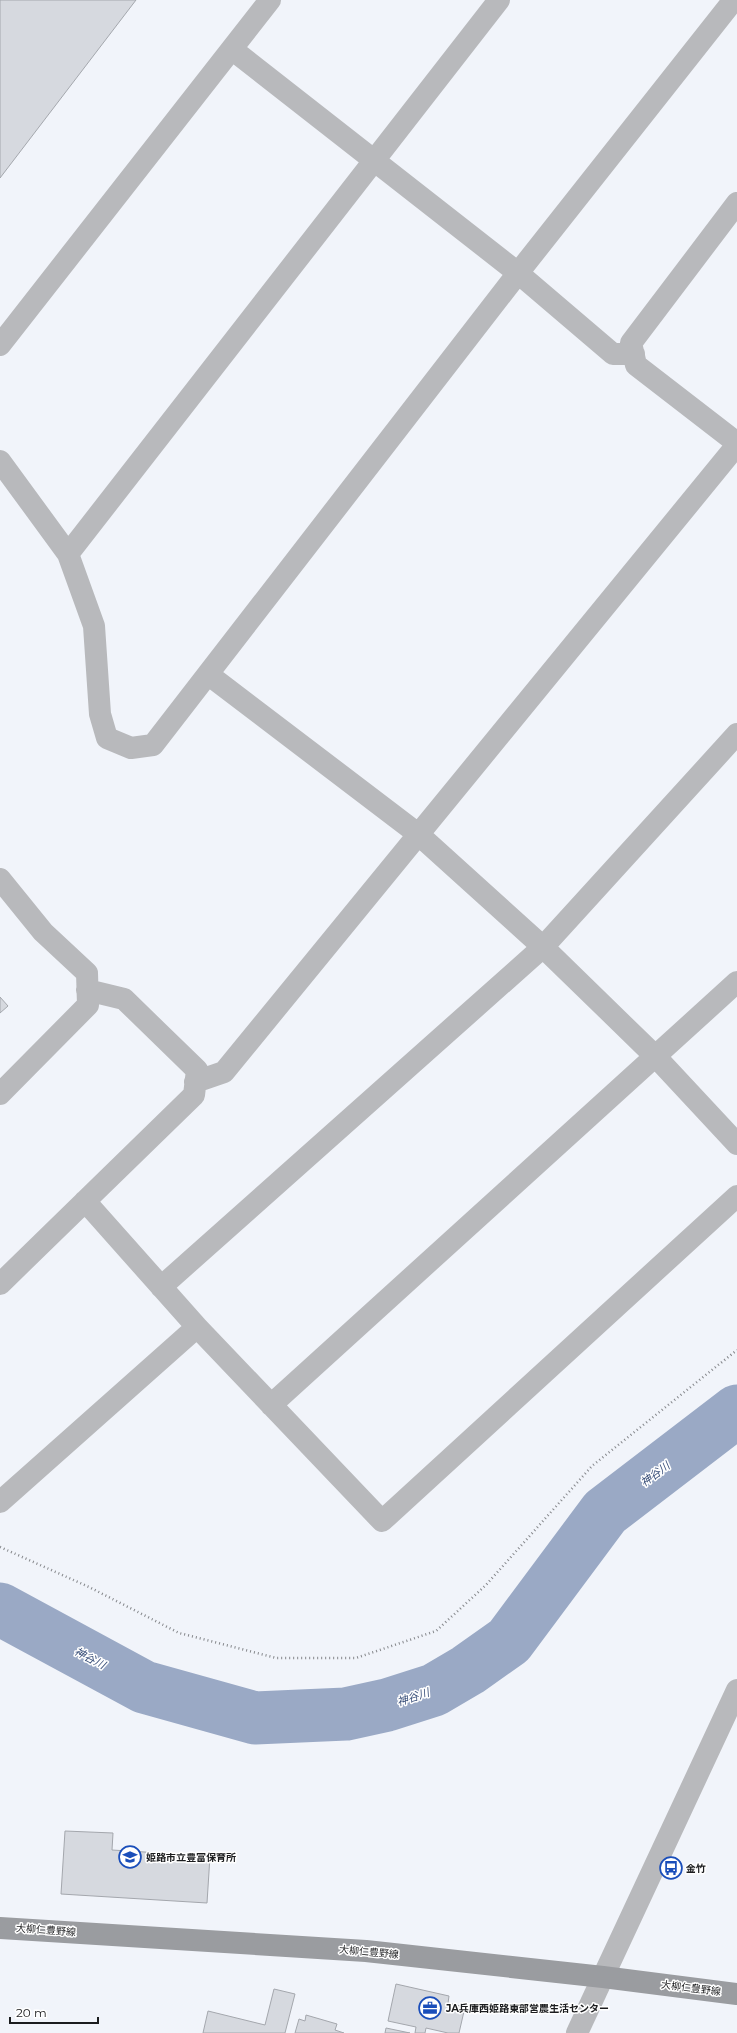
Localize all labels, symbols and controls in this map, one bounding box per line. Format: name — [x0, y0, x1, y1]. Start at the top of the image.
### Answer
water label: 神谷川 — [638, 1458, 673, 1490]
water label: 神谷川 — [72, 1644, 109, 1672]
water label: 神谷川 — [395, 1685, 432, 1709]
school or university icon: 姫路市立豊富保育所 — [117, 1844, 143, 1870]
place label: 姫路市立豊富保育所 — [146, 1851, 236, 1864]
bus stop icon: 金竹 — [658, 1855, 684, 1881]
place label: 金竹 — [686, 1862, 706, 1875]
street label: 大柳仁豊野線 — [16, 1921, 76, 1939]
street label: 大柳仁豊野線 — [339, 1943, 399, 1961]
street label: 大柳仁豊野線 — [660, 1978, 722, 1998]
office icon: JA兵庫西姫路東部営農生活センター — [417, 1995, 443, 2021]
scale bar — [10, 1999, 98, 2025]
place label: JA兵庫西姫路東部営農生活センター — [445, 2002, 609, 2015]
text: 20 m — [16, 2005, 47, 2020]

